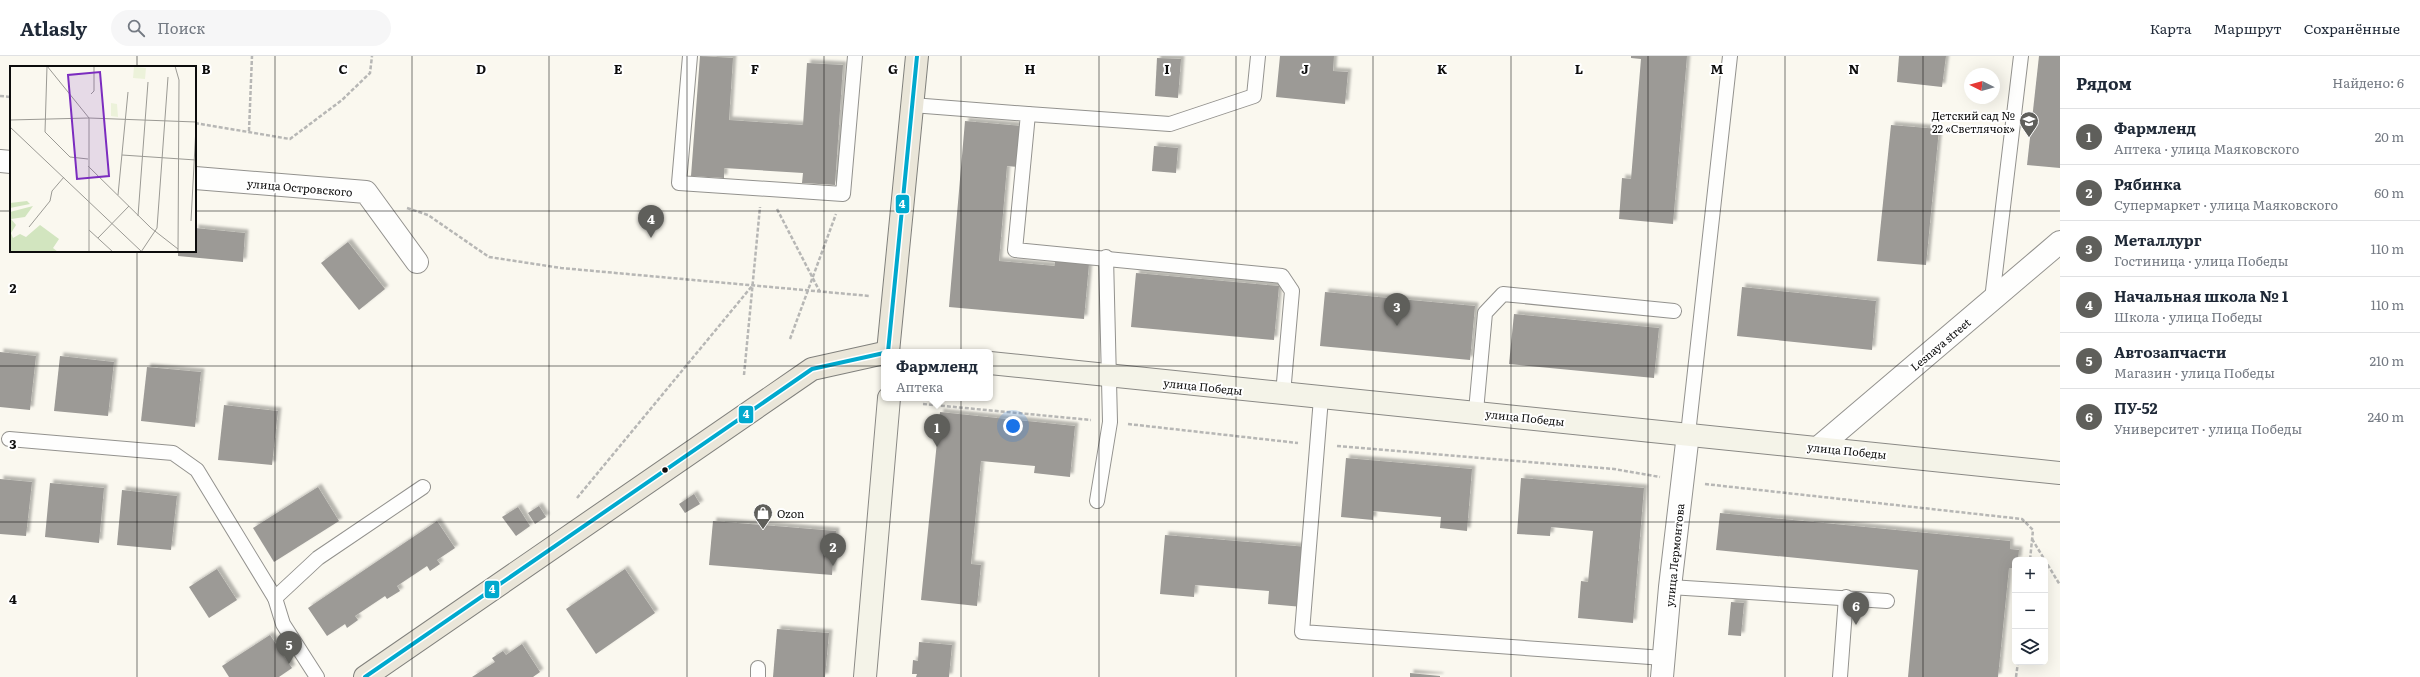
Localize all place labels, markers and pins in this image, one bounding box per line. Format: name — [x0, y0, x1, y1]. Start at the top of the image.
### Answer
place label: Детский сад № 22 «Светлячок» — [1932, 107, 2015, 136]
school or university icon: Детский сад № 22 «Светлячок» — [2018, 110, 2040, 138]
pin: 4 — [638, 205, 664, 238]
pin: 3 — [1384, 293, 1410, 326]
pin: 1 — [924, 414, 950, 447]
unlabelled marker — [660, 465, 670, 475]
shop icon: Ozon — [752, 502, 774, 530]
place label: Ozon — [777, 505, 804, 521]
pin: 2 — [820, 533, 846, 566]
pin: 6 — [1843, 592, 1869, 625]
pin: 5 — [276, 631, 302, 664]

